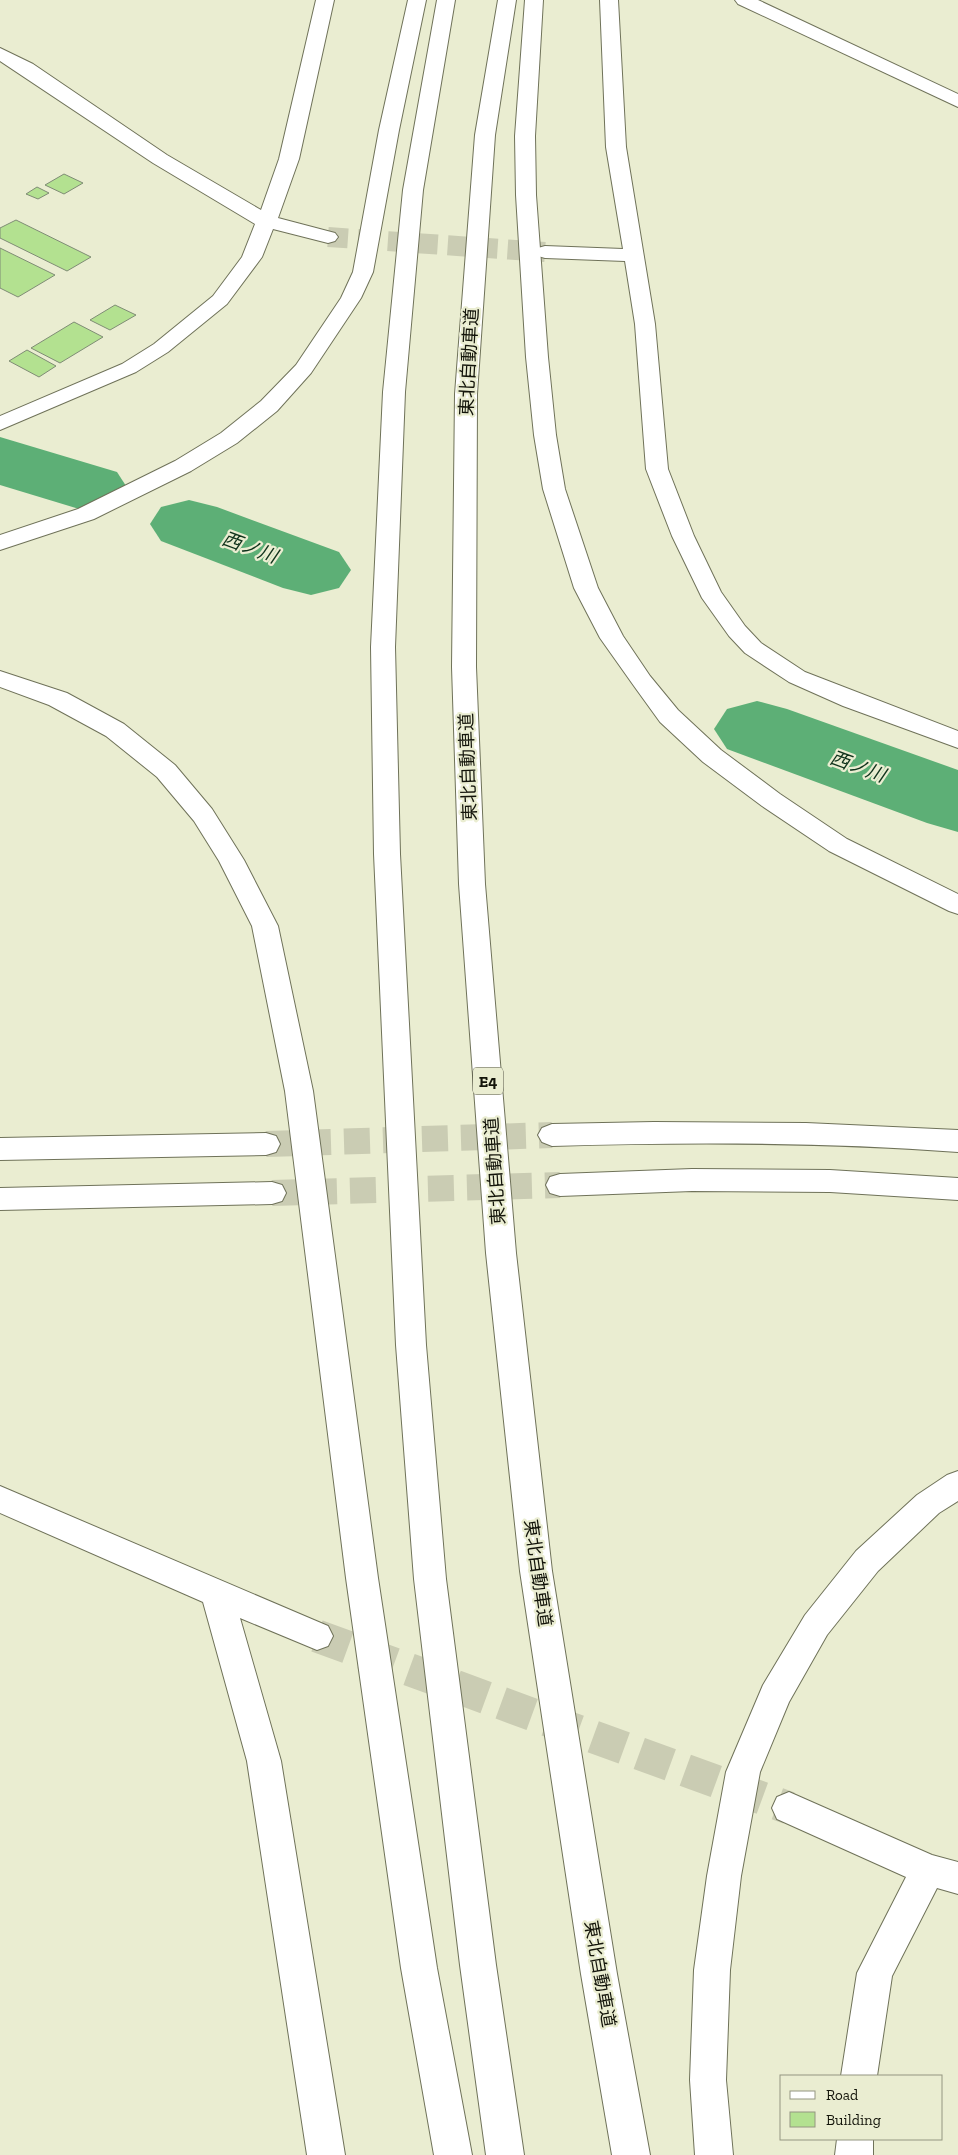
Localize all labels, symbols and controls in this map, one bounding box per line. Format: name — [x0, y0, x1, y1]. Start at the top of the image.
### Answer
street label: 東北自動車道 — [455, 307, 483, 417]
water label: 西ノ川 — [219, 527, 282, 569]
street label: 東北自動車道 — [455, 713, 481, 821]
water label: 西ノ川 — [827, 746, 890, 788]
road number: E4 — [473, 1068, 503, 1094]
street label: 東北自動車道 — [480, 1116, 510, 1226]
street label: 東北自動車道 — [520, 1518, 556, 1628]
street label: 東北自動車道 — [580, 1919, 620, 2029]
legend — [780, 2075, 943, 2140]
text: Road — [826, 2086, 859, 2104]
text: Building — [826, 2111, 881, 2129]

